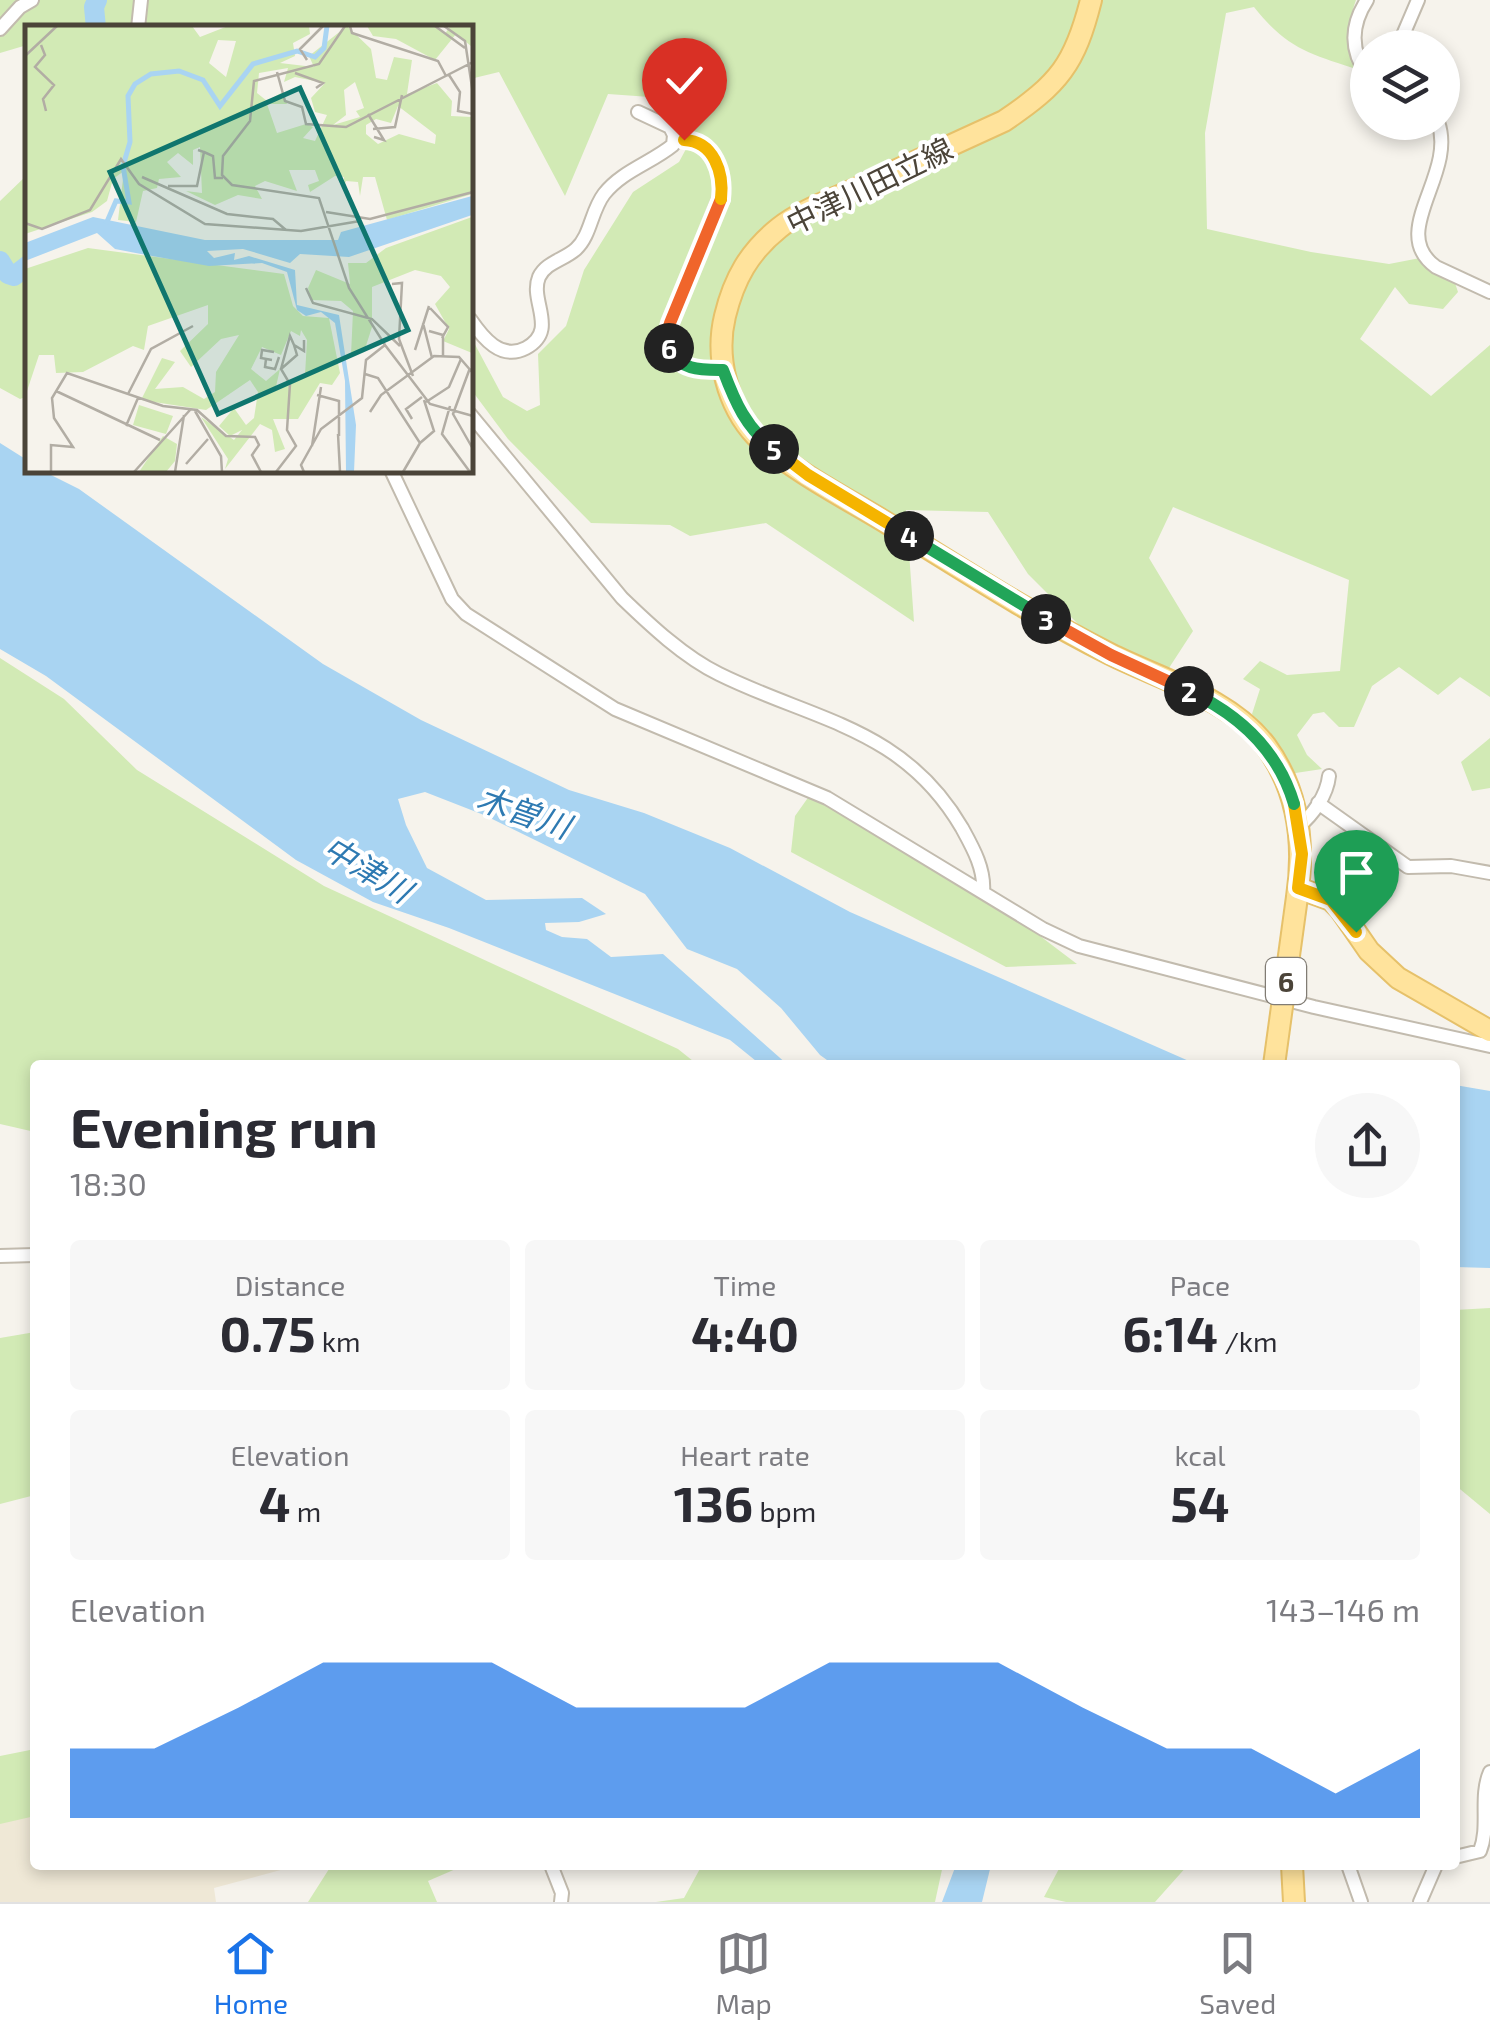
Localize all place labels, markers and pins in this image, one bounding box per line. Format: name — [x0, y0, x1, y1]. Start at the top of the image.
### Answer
pin — [642, 38, 727, 141]
pin: 6 — [644, 323, 694, 373]
pin: 5 — [749, 424, 799, 474]
pin: 4 — [884, 511, 934, 561]
pin: 3 — [1021, 594, 1071, 644]
pin: 2 — [1164, 666, 1214, 716]
pin — [1314, 830, 1399, 933]

